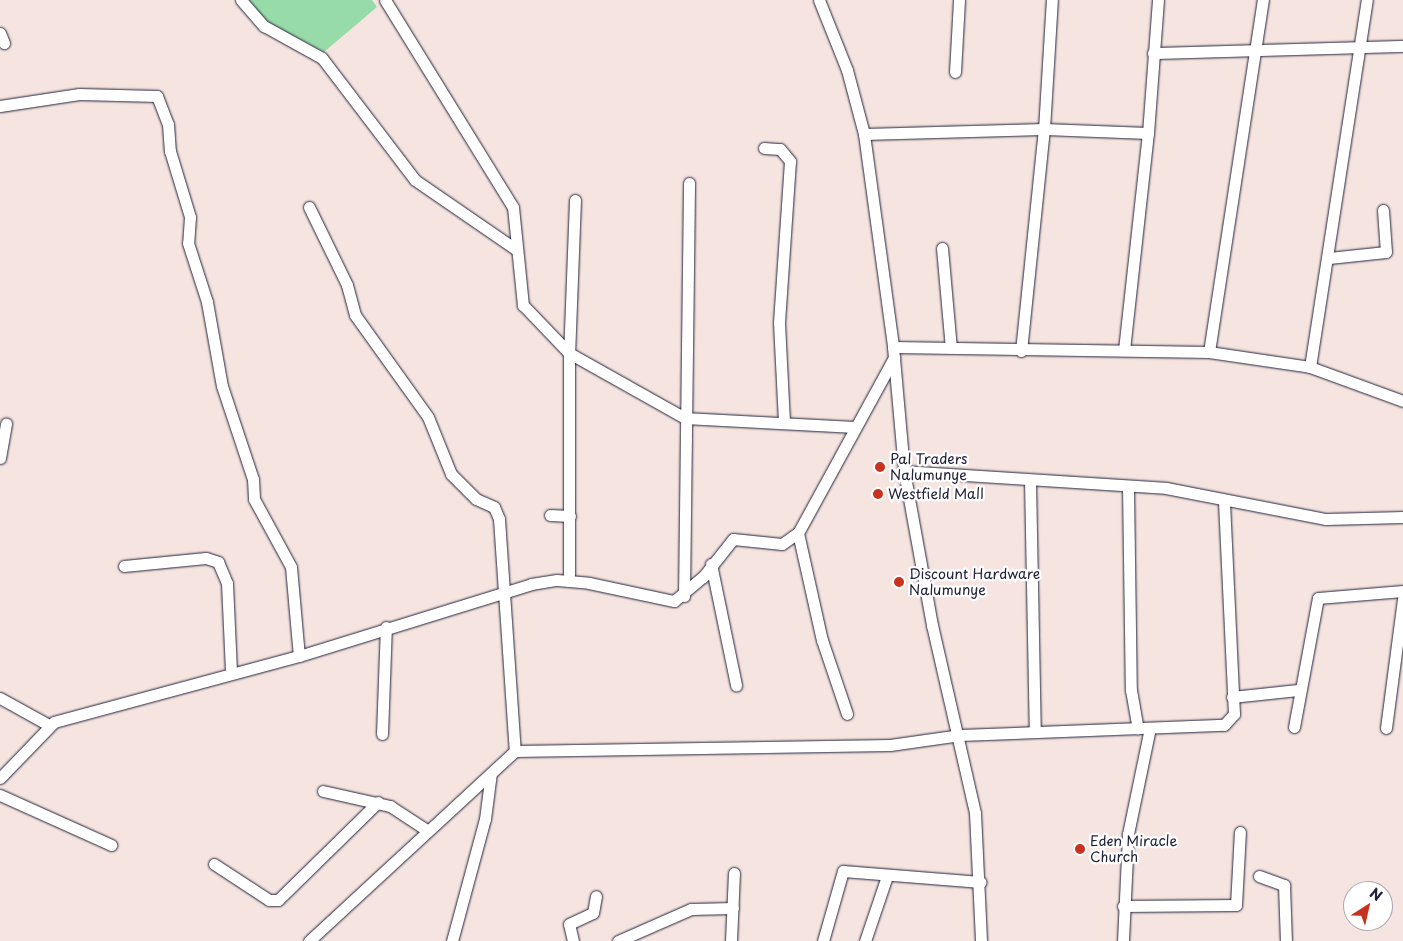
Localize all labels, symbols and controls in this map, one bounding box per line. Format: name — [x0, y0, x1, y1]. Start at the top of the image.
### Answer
place label: Pal Traders Nalumunye — [890, 451, 967, 484]
marker: Pal Traders Nalumunye — [874, 461, 886, 473]
place label: Westfield Mall — [888, 486, 984, 502]
marker: Westfield Mall — [872, 488, 884, 500]
place label: Discount Hardware Nalumunye — [909, 566, 1040, 598]
marker: Discount Hardware Nalumunye — [893, 576, 905, 588]
place label: Eden Miracle Church — [1090, 833, 1178, 866]
marker: Eden Miracle Church — [1074, 843, 1086, 855]
north arrow — [1343, 881, 1393, 931]
text: N — [1366, 882, 1387, 906]

